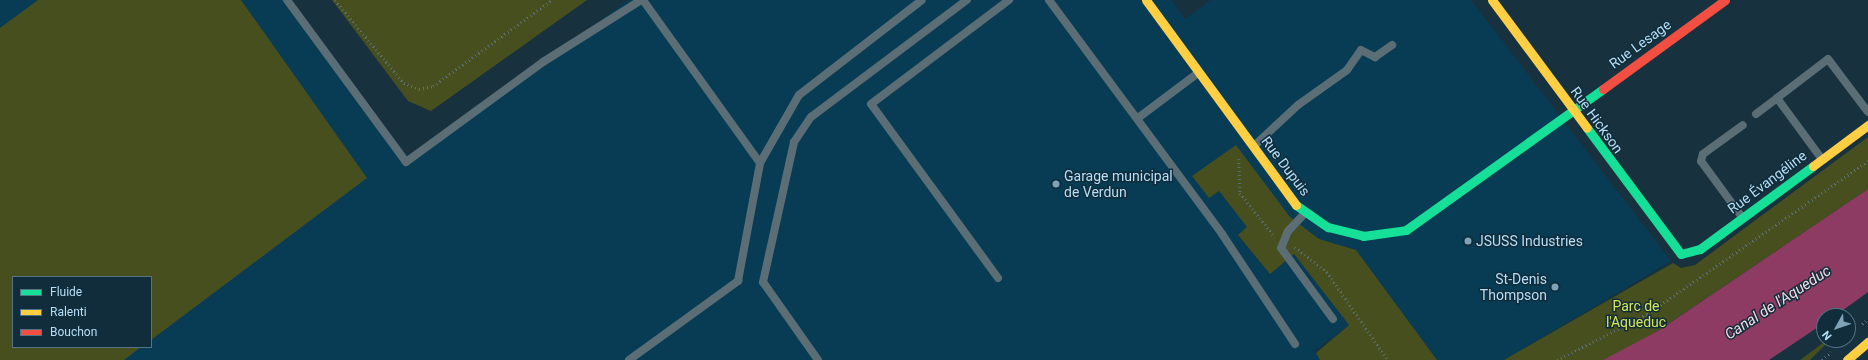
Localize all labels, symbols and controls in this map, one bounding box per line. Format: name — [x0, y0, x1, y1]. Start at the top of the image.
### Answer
street label: Rue Lesage — [1606, 16, 1674, 72]
street label: Rue Hickson — [1567, 84, 1627, 156]
street label: Rue Dupuis — [1258, 133, 1314, 199]
street label: Rue Évangéline — [1724, 147, 1810, 217]
place label: Garage municipal de Verdun — [1064, 168, 1173, 200]
marker: Garage municipal de Verdun — [1051, 179, 1061, 189]
place label: JSUSS Industries — [1476, 233, 1583, 249]
marker: JSUSS Industries — [1463, 236, 1473, 246]
water label: Canal de l'Aqueduc — [1722, 262, 1834, 344]
place label: St-Denis Thompson — [1480, 271, 1547, 304]
legend — [12, 276, 152, 348]
marker: St-Denis Thompson — [1550, 282, 1560, 292]
text: Fluide — [50, 285, 82, 299]
park label: Parc de l'Aqueduc — [1606, 298, 1666, 330]
text: Ralenti — [50, 305, 87, 319]
north arrow — [1816, 308, 1856, 348]
text: Bouchon — [50, 325, 97, 339]
text: N — [1820, 328, 1835, 343]

